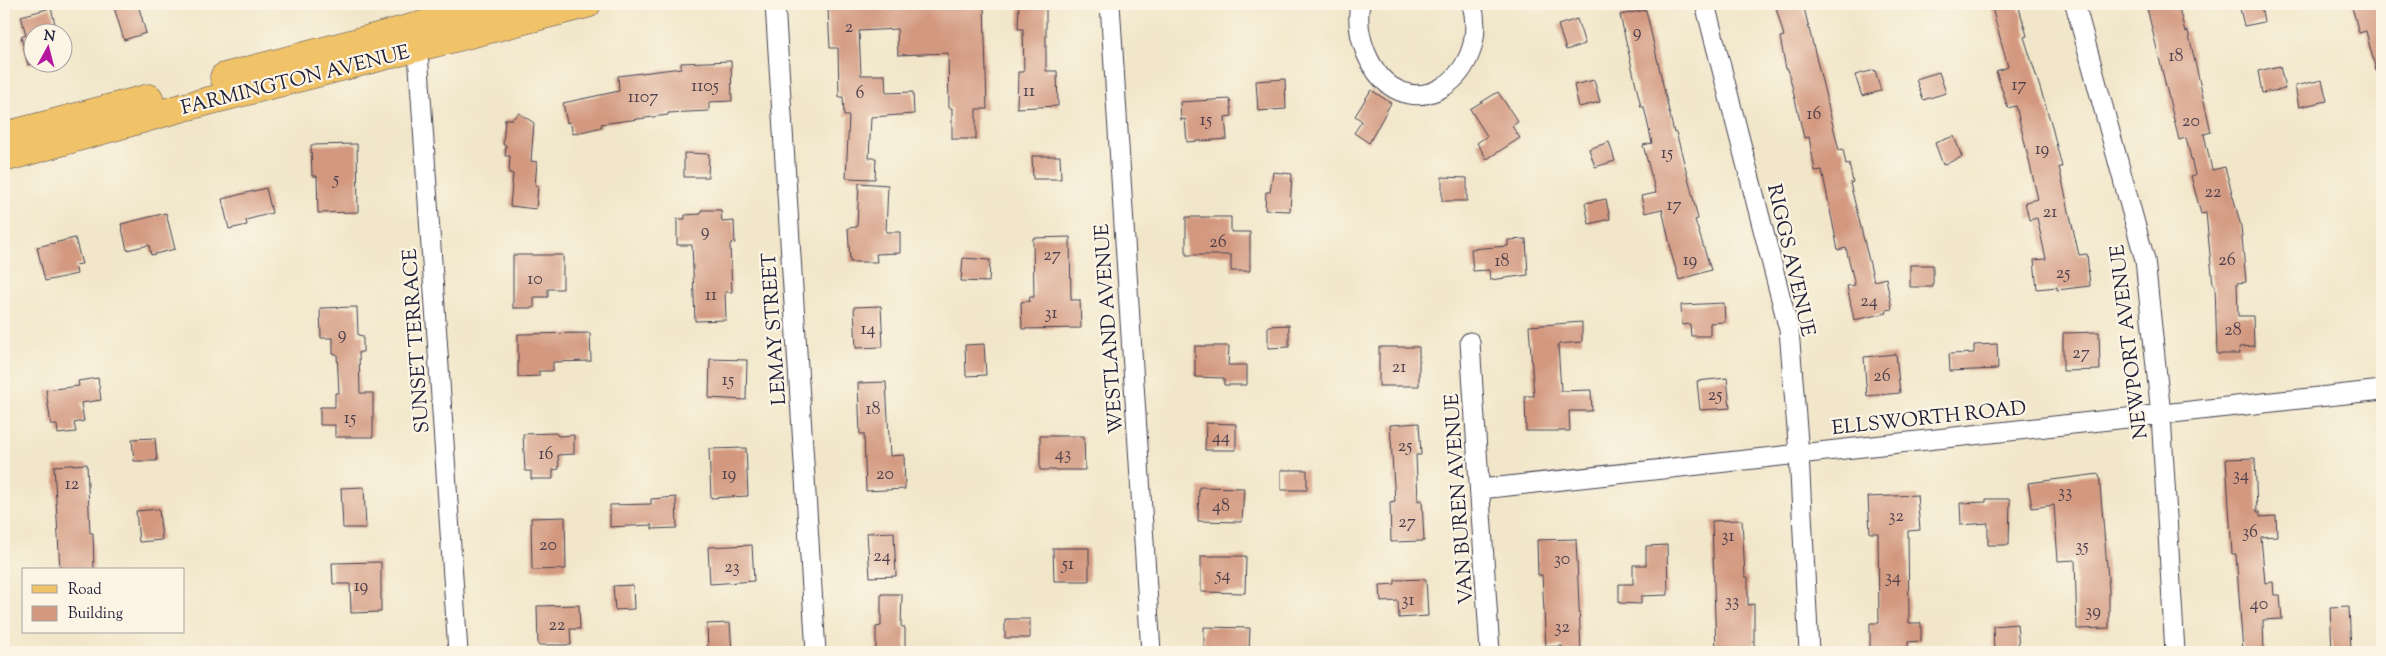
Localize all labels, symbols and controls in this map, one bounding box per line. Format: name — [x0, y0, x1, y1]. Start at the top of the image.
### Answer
house number: 2 — [845, 15, 854, 41]
house number: 9 — [1633, 20, 1642, 46]
north arrow — [22, 22, 72, 72]
text: N — [43, 26, 56, 48]
street label: FARMINGTON AVENUE — [178, 39, 413, 124]
house number: 18 — [2168, 44, 2184, 70]
house number: 17 — [2011, 73, 2027, 99]
house number: 1105 — [691, 74, 719, 100]
house number: 11 — [1023, 79, 1035, 105]
house number: 6 — [856, 81, 865, 107]
house number: 1107 — [628, 85, 658, 111]
house number: 16 — [1806, 102, 1822, 128]
house number: 15 — [1200, 108, 1212, 134]
house number: 20 — [2182, 109, 2200, 135]
house number: 19 — [2035, 137, 2050, 163]
house number: 15 — [1661, 141, 1673, 167]
house number: 5 — [332, 167, 339, 193]
house number: 22 — [2205, 180, 2222, 206]
street label: RIGGS AVENUE — [1758, 181, 1821, 340]
house number: 17 — [1666, 193, 1682, 219]
house number: 21 — [2043, 200, 2057, 226]
house number: 9 — [701, 219, 710, 245]
street label: WESTLAND AVENUE — [1089, 223, 1132, 435]
house number: 26 — [1209, 230, 1227, 256]
house number: 27 — [1043, 243, 1061, 269]
street label: NEWPORT AVENUE — [2104, 243, 2157, 440]
street label: SUNSET TERRACE — [397, 248, 438, 434]
house number: 19 — [1683, 248, 1698, 274]
house number: 26 — [2218, 248, 2236, 274]
house number: 18 — [1494, 249, 1510, 275]
street label: LEMAY STREET — [756, 252, 795, 406]
house number: 25 — [2056, 261, 2070, 287]
house number: 10 — [527, 267, 543, 293]
house number: 11 — [705, 283, 717, 309]
house number: 24 — [1860, 289, 1878, 315]
house number: 31 — [1044, 301, 1058, 327]
house number: 14 — [860, 317, 876, 343]
house number: 28 — [2224, 318, 2242, 344]
house number: 9 — [338, 322, 347, 348]
house number: 27 — [2072, 341, 2090, 367]
house number: 21 — [1392, 355, 1406, 381]
house number: 26 — [1873, 364, 1891, 390]
house number: 15 — [722, 368, 734, 394]
house number: 25 — [1708, 383, 1722, 409]
street label: VAN BUREN AVENUE — [1439, 392, 1482, 605]
street label: ELLSWORTH ROAD — [1831, 395, 2028, 444]
house number: 18 — [865, 397, 881, 423]
house number: 15 — [344, 406, 356, 432]
house number: 44 — [1212, 425, 1230, 451]
house number: 25 — [1398, 434, 1412, 460]
house number: 16 — [538, 442, 554, 468]
house number: 43 — [1055, 442, 1071, 468]
house number: 19 — [722, 462, 737, 488]
house number: 20 — [876, 462, 894, 488]
house number: 34 — [2233, 463, 2249, 489]
house number: 12 — [65, 472, 80, 498]
house number: 33 — [2058, 480, 2072, 506]
house number: 48 — [1212, 494, 1230, 520]
house number: 32 — [1888, 504, 1904, 530]
house number: 27 — [1398, 510, 1416, 536]
house number: 36 — [2242, 520, 2258, 546]
house number: 31 — [1721, 524, 1735, 550]
house number: 20 — [539, 533, 557, 559]
house number: 35 — [2075, 534, 2089, 560]
house number: 24 — [873, 544, 891, 570]
house number: 30 — [1554, 547, 1570, 573]
house number: 51 — [1061, 552, 1074, 578]
house number: 23 — [724, 555, 740, 581]
house number: 54 — [1214, 563, 1231, 589]
house number: 34 — [1885, 565, 1901, 591]
legend — [22, 568, 185, 634]
house number: 19 — [354, 574, 369, 600]
text: Road — [68, 580, 102, 601]
house number: 31 — [1401, 588, 1415, 614]
house number: 33 — [1725, 589, 1739, 615]
house number: 40 — [2250, 592, 2268, 618]
house number: 39 — [2085, 599, 2101, 625]
text: Building — [68, 604, 123, 625]
house number: 22 — [549, 613, 566, 639]
house number: 32 — [1554, 615, 1570, 641]

